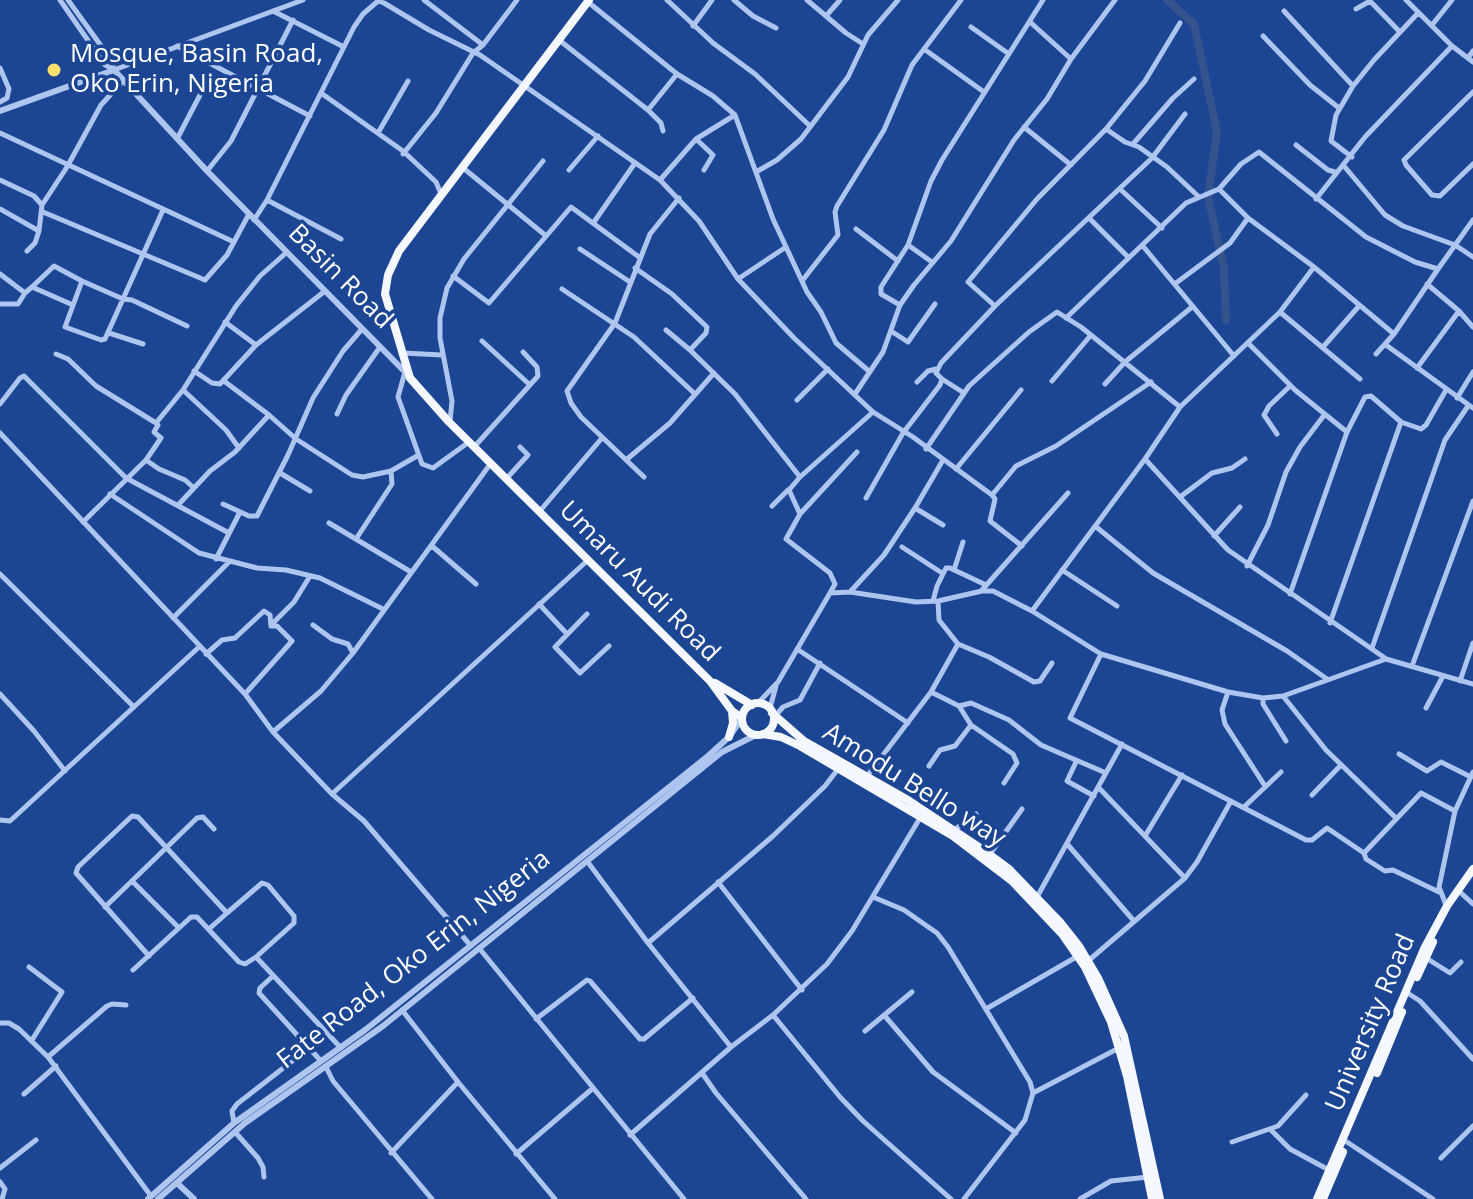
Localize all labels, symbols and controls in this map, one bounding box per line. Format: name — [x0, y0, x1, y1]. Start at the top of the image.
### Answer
place label: Mosque, Basin Road, Oko Erin, Nigeria — [70, 39, 323, 100]
marker: Mosque, Basin Road, Oko Erin, Nigeria — [45, 61, 63, 79]
street label: Basin Road — [281, 218, 399, 336]
street label: Umaru Audi Road — [552, 495, 726, 669]
street label: Amodu Bello way — [817, 717, 1011, 855]
street label: Fate Road, Oko Erin, Nigeria — [271, 844, 557, 1076]
street label: University Road — [1320, 930, 1422, 1116]

